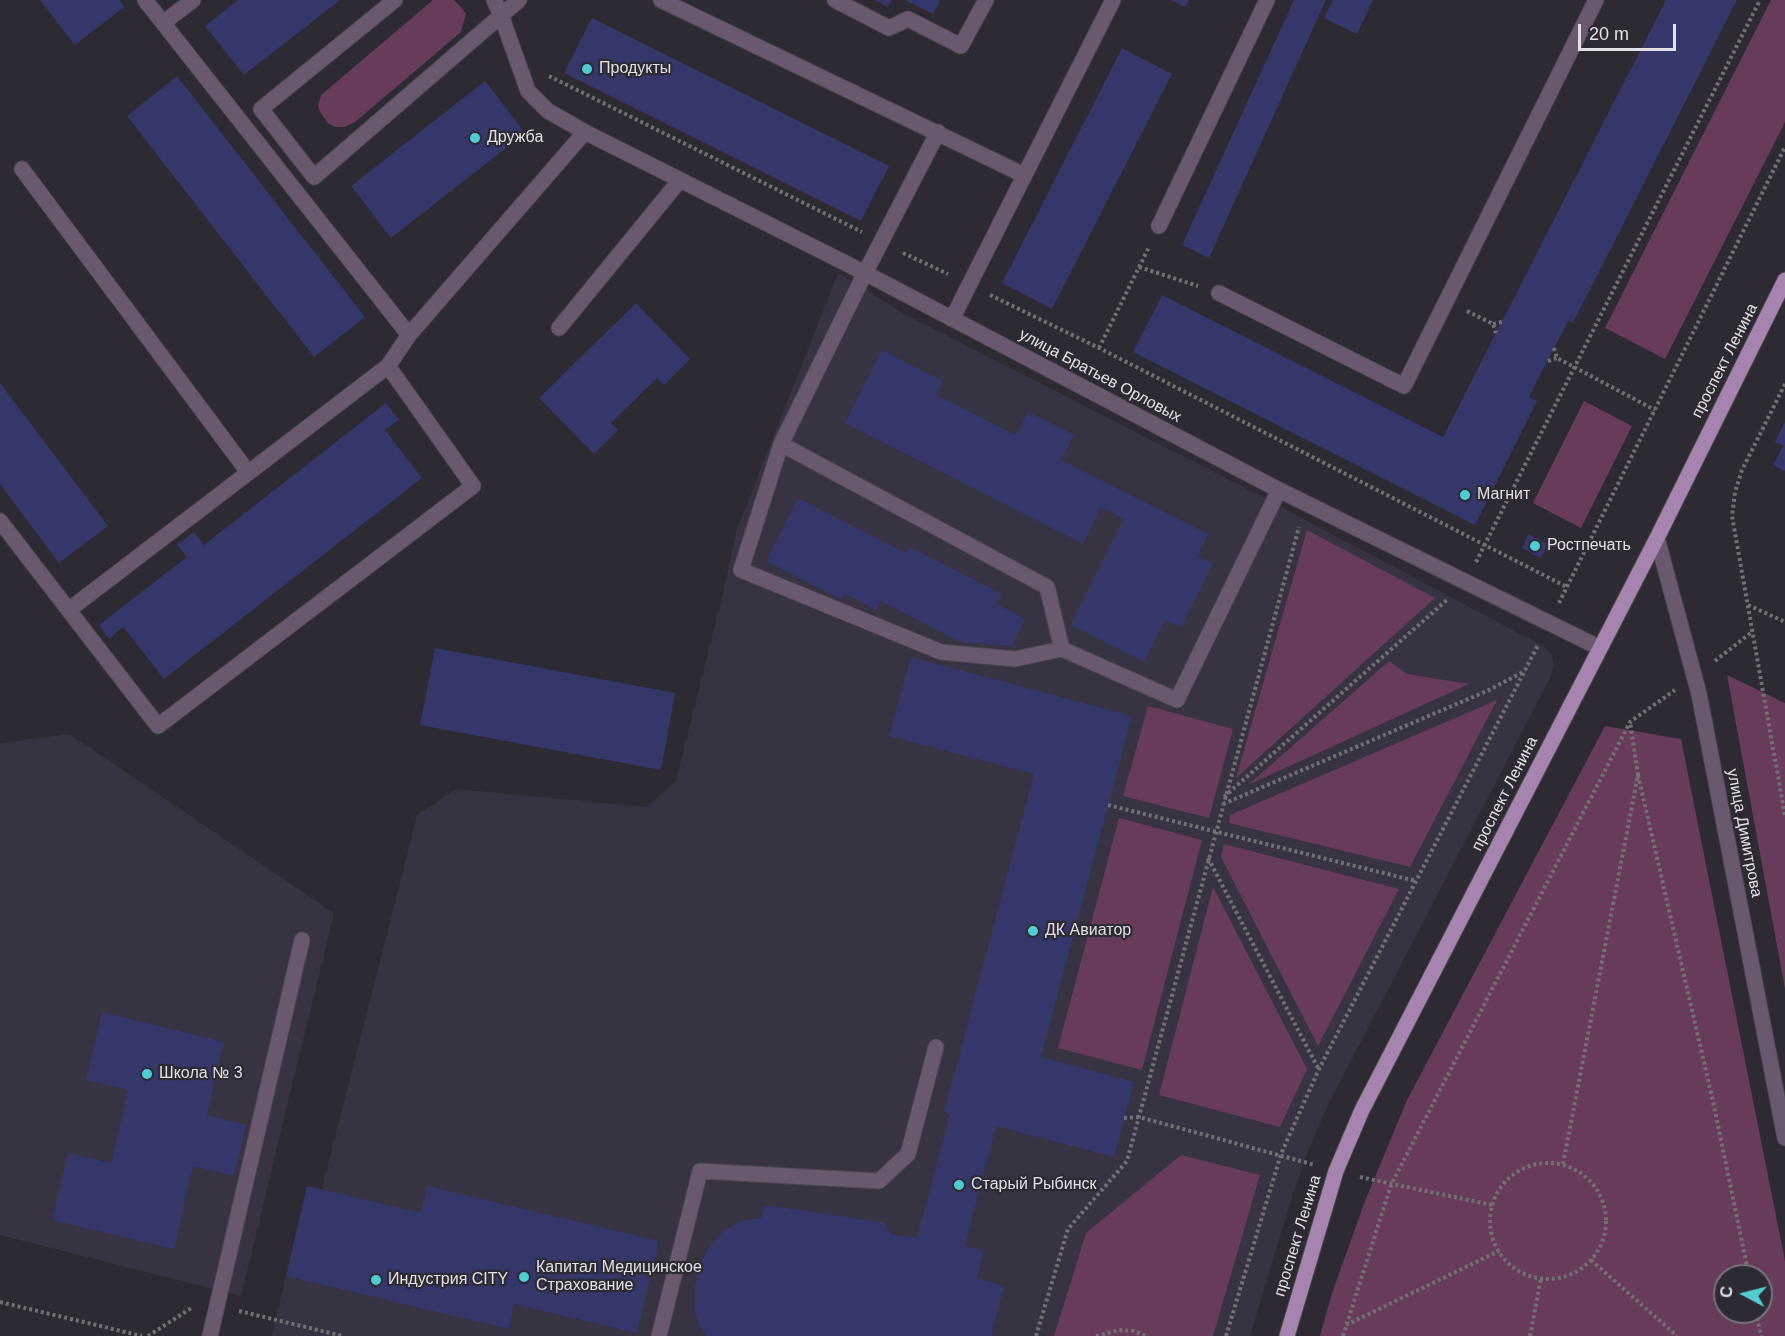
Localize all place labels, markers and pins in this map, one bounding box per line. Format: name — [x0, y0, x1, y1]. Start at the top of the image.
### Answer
place label: Продукты — [599, 59, 671, 79]
marker: Продукты — [580, 62, 594, 76]
place label: Дружба — [487, 128, 543, 148]
marker: Дружба — [468, 131, 482, 145]
place label: Магнит — [1477, 485, 1530, 505]
marker: Магнит — [1458, 488, 1472, 502]
place label: Ростпечать — [1547, 536, 1631, 556]
marker: Ростпечать — [1528, 539, 1542, 553]
place label: ДК Авиатор — [1045, 921, 1131, 941]
marker: ДК Авиатор — [1026, 924, 1040, 938]
place label: Школа № 3 — [159, 1064, 243, 1084]
marker: Школа № 3 — [140, 1067, 154, 1081]
place label: Старый Рыбинск — [971, 1175, 1096, 1195]
marker: Старый Рыбинск — [952, 1178, 966, 1192]
place label: Капитал Медицинское Страхование — [536, 1258, 702, 1296]
place label: Индустрия CITY — [388, 1270, 508, 1290]
marker: Капитал Медицинское Страхование — [517, 1270, 531, 1284]
marker: Индустрия CITY — [369, 1273, 383, 1287]

